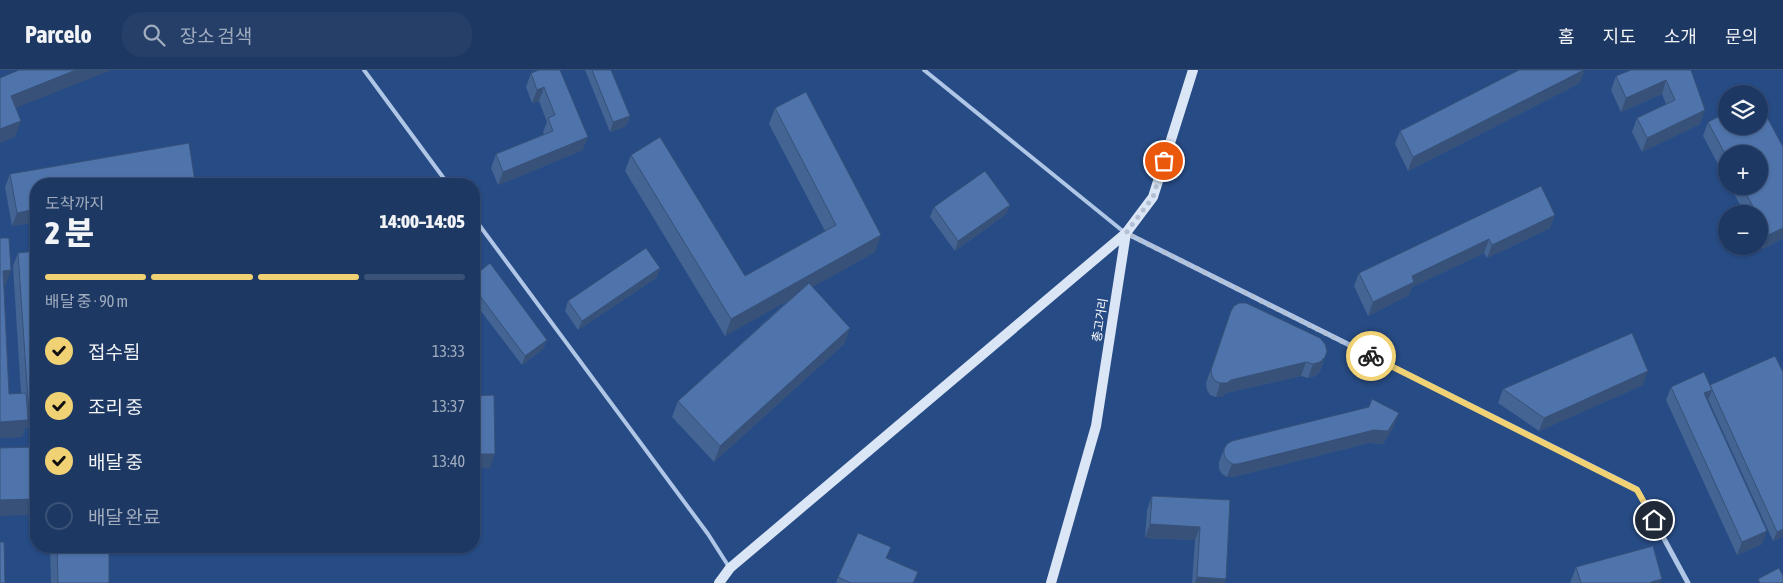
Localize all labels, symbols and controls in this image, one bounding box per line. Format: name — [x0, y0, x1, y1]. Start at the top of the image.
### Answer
search box — [122, 12, 472, 57]
text: Parcelo — [25, 21, 92, 48]
icon: search — [140, 21, 168, 49]
text: 장소 검색 — [180, 25, 252, 47]
text: 홈 — [1558, 26, 1575, 47]
text: 지도 — [1603, 26, 1636, 47]
text: 소개 — [1664, 26, 1697, 47]
text: 문의 — [1725, 26, 1758, 47]
map controls — [1718, 85, 1768, 255]
button: layers — [1718, 85, 1768, 135]
pin — [1143, 140, 1185, 182]
button: + — [1718, 145, 1768, 195]
icon: bag — [1150, 147, 1178, 175]
text: 도착까지 — [45, 194, 104, 212]
button: − — [1718, 205, 1768, 255]
text: 14:00–14:05 — [379, 210, 465, 232]
text: 2 분 — [45, 214, 94, 251]
text: 배달 중 · 90 m — [45, 292, 128, 310]
street label: 총고거리 — [1090, 297, 1110, 343]
courier — [1346, 331, 1396, 381]
icon: check — [45, 337, 73, 365]
text: 접수됨 — [88, 341, 140, 363]
text: 13:33 — [432, 342, 465, 360]
icon: bike — [1357, 342, 1385, 370]
icon: check — [45, 392, 73, 420]
text: 조리 중 — [88, 396, 143, 418]
text: 13:37 — [432, 397, 465, 415]
icon: check — [45, 447, 73, 475]
text: 배달 중 — [88, 451, 143, 473]
text: 13:40 — [432, 452, 465, 470]
pin — [1633, 499, 1675, 541]
text: 배달 완료 — [88, 506, 161, 528]
icon: home — [1640, 506, 1668, 534]

